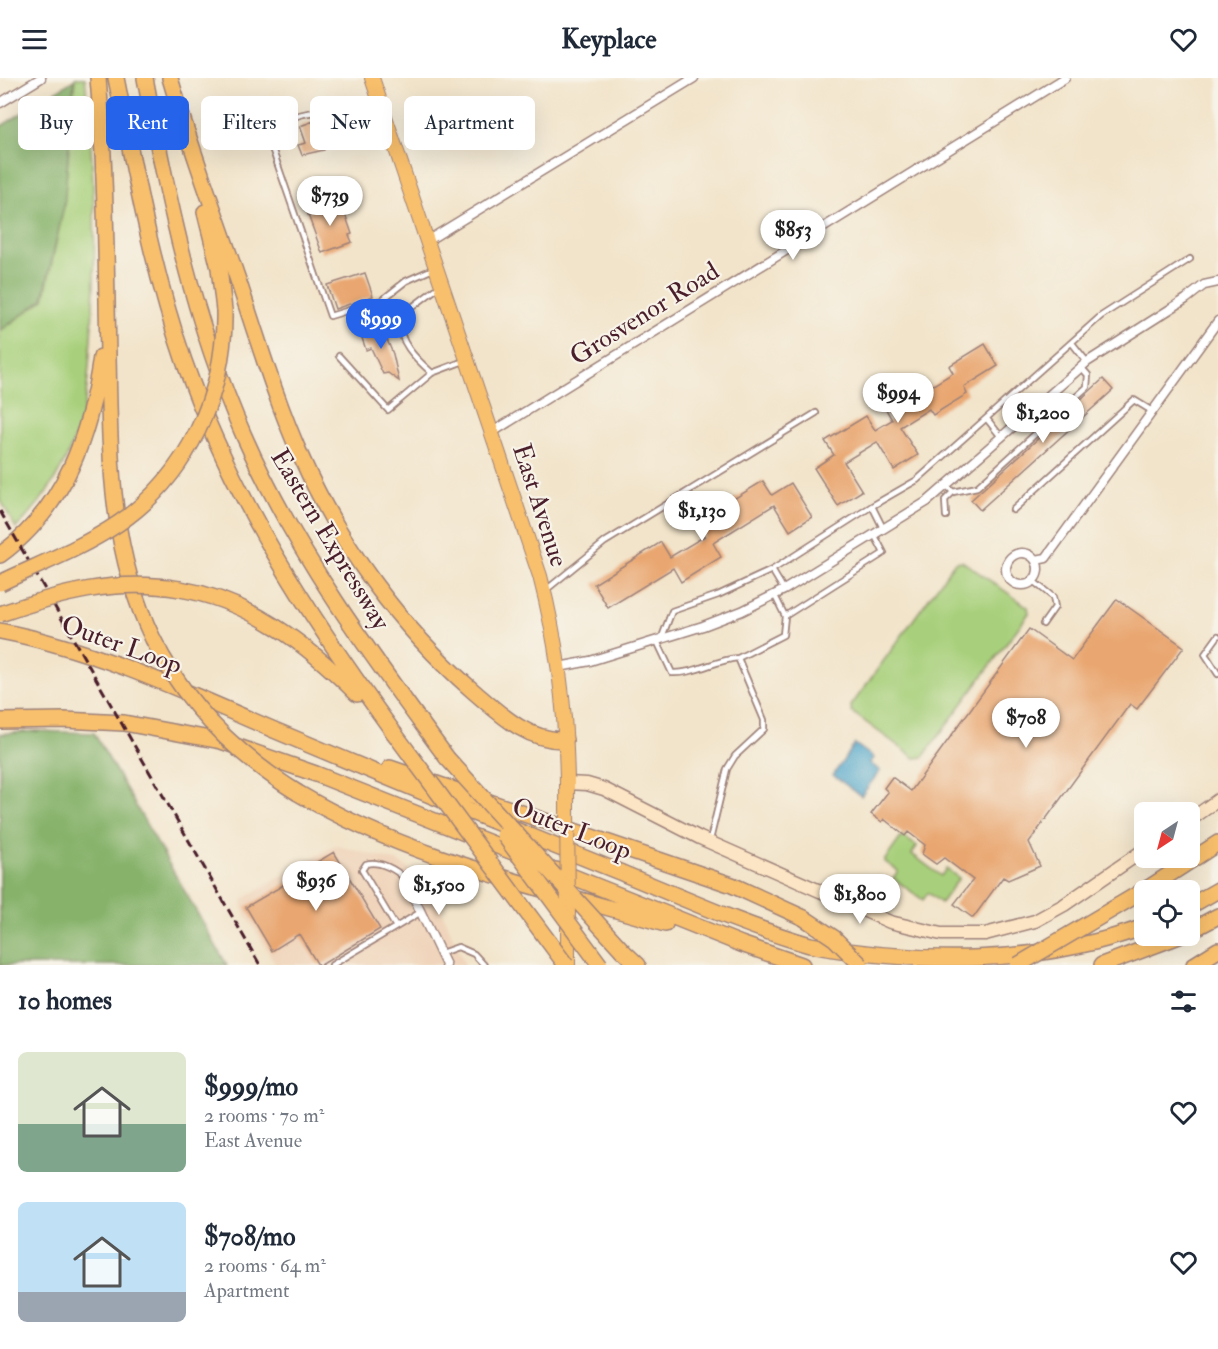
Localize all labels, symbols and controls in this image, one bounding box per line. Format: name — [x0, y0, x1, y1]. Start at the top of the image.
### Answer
icon: menu — [18, 23, 51, 56]
text: Keyplace — [561, 23, 657, 56]
icon: heart — [1167, 23, 1200, 56]
chip: Buy — [18, 96, 94, 150]
chip: Rent — [106, 96, 189, 150]
chip: Filters — [201, 96, 298, 150]
chip: New — [310, 96, 392, 150]
chip: Apartment — [404, 96, 535, 150]
pin: $739 — [294, 176, 366, 227]
text: $739 — [311, 183, 349, 208]
pin: $853 — [757, 210, 829, 261]
text: $853 — [774, 217, 812, 242]
street label: Grosvenor Road — [564, 255, 725, 372]
pin: $999 — [345, 299, 417, 350]
text: $999 — [360, 306, 402, 331]
pin: $994 — [862, 373, 934, 424]
text: $994 — [877, 380, 919, 405]
pin: $1,200 — [994, 393, 1092, 444]
text: $1,200 — [1016, 400, 1070, 425]
street label: East Avenue — [505, 440, 575, 571]
street label: Eastern Expressway — [263, 443, 397, 637]
pin: $1,130 — [653, 491, 751, 542]
text: $1,130 — [678, 498, 726, 523]
street label: Outer Loop — [57, 608, 186, 682]
pin: $708 — [990, 698, 1062, 749]
text: $708 — [1006, 705, 1046, 730]
street label: Outer Loop — [507, 790, 636, 868]
north arrow — [1134, 802, 1200, 868]
map controls — [1134, 802, 1200, 946]
pin: $936 — [280, 861, 352, 912]
pin: $1,500 — [390, 865, 488, 916]
text: $936 — [296, 868, 336, 893]
text: $1,500 — [413, 872, 465, 897]
pin: $1,800 — [811, 874, 909, 925]
button: locate — [1134, 880, 1200, 946]
text: $1,800 — [833, 881, 887, 906]
text: 10 homes — [18, 985, 112, 1017]
icon: filters — [1167, 985, 1200, 1018]
text: $999/mo — [204, 1071, 298, 1103]
icon: home — [66, 1076, 138, 1148]
icon: heart — [1167, 1096, 1200, 1129]
text: 2 rooms · 70 m² — [204, 1103, 324, 1128]
text: East Avenue — [204, 1128, 302, 1153]
text: $708/mo — [204, 1221, 295, 1253]
icon: home — [66, 1226, 138, 1298]
icon: heart — [1167, 1246, 1200, 1279]
text: 2 rooms · 64 m² — [204, 1253, 326, 1278]
text: Apartment — [204, 1278, 289, 1303]

